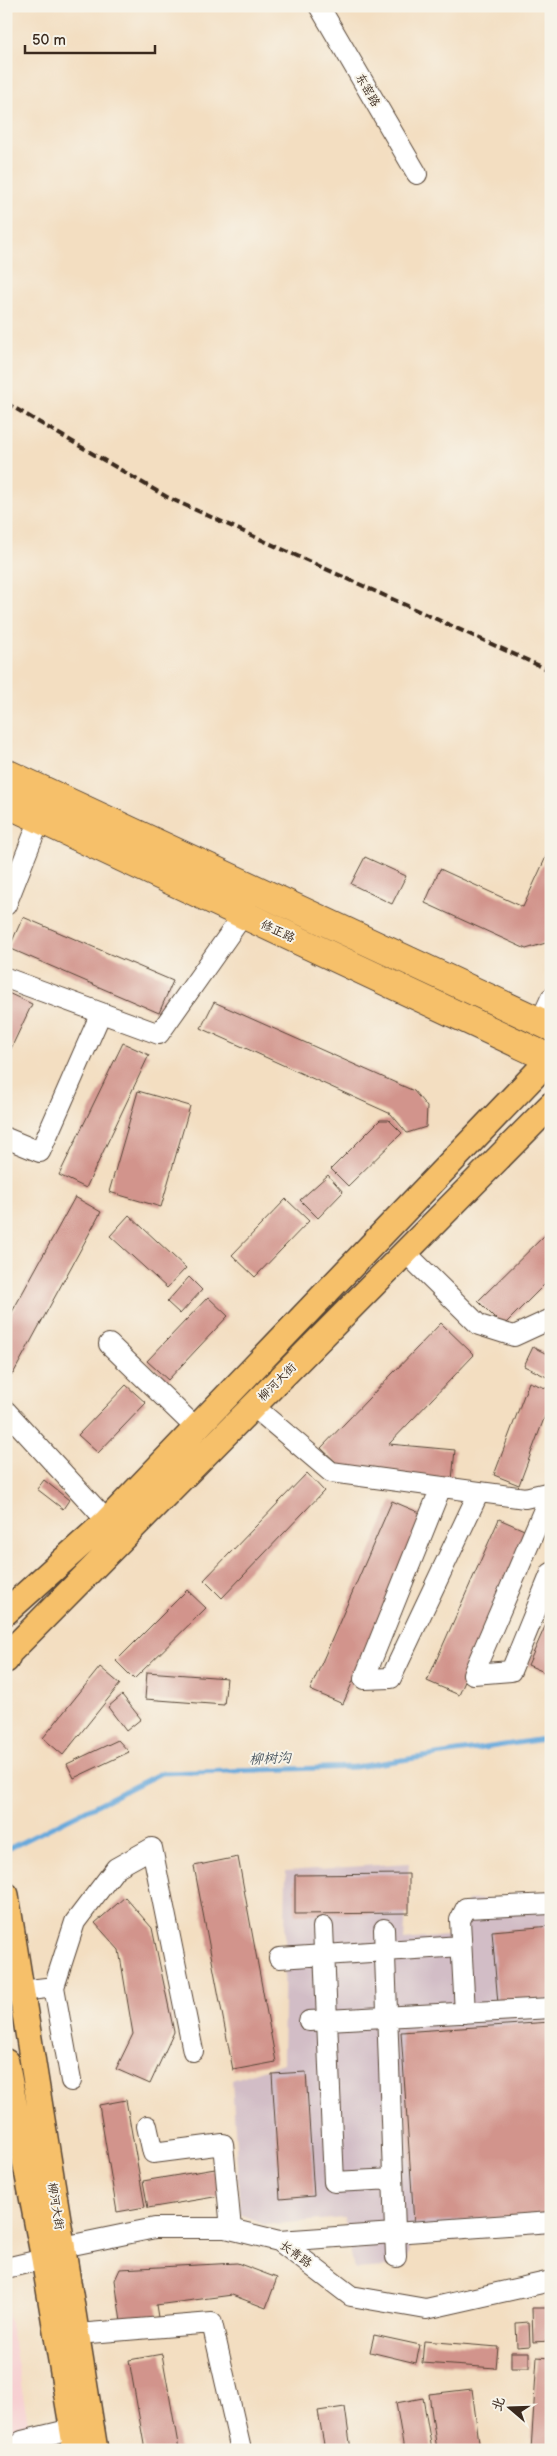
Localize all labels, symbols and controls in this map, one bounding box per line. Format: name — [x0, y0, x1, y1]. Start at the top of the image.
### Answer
scale bar — [25, 22, 155, 54]
text: 50 m — [32, 31, 66, 50]
street label: 东窑路 — [352, 71, 383, 110]
street label: 修正路 — [258, 917, 297, 946]
street label: 柳河大街 — [255, 1360, 300, 1405]
water label: 柳树沟 — [249, 1749, 293, 1768]
street label: 柳河大街 — [44, 2181, 67, 2231]
street label: 长青路 — [277, 2238, 315, 2271]
north arrow — [484, 2384, 534, 2434]
text: 北 — [488, 2395, 508, 2413]

